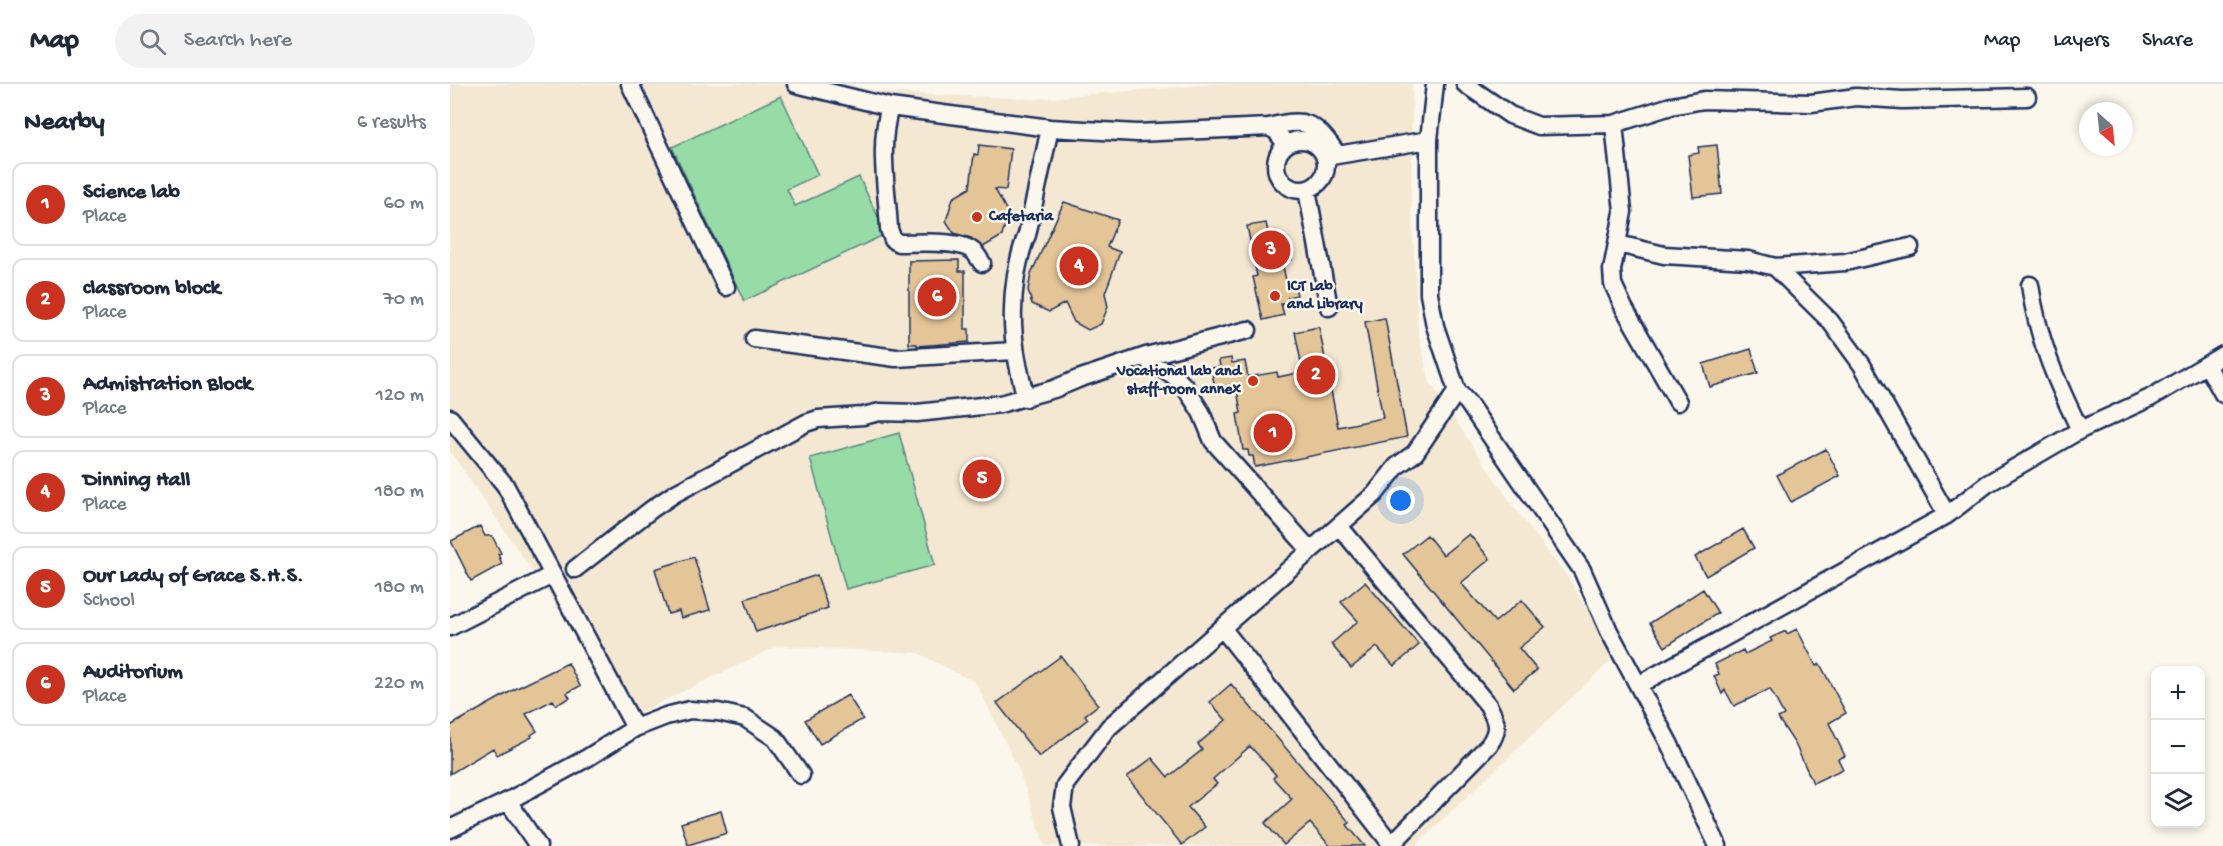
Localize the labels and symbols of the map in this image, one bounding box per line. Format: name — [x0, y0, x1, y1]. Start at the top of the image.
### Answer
north arrow — [2079, 102, 2133, 156]
place label: Cafetaria — [988, 207, 1054, 227]
marker: Cafetaria — [970, 210, 984, 224]
pin: 3 — [1252, 228, 1290, 272]
pin: 4 — [1060, 244, 1098, 288]
pin: 6 — [918, 274, 956, 320]
place label: ICT Lab and Library — [1286, 278, 1363, 315]
marker: ICT Lab and Library — [1268, 289, 1282, 303]
pin: 2 — [1296, 352, 1336, 398]
place label: Vocational lab and staff-room annex — [1116, 363, 1243, 400]
marker: Vocational lab and staff-room annex — [1246, 374, 1260, 388]
pin: 1 — [1254, 410, 1292, 456]
pin: 5 — [962, 456, 1002, 502]
your location — [1386, 486, 1415, 515]

